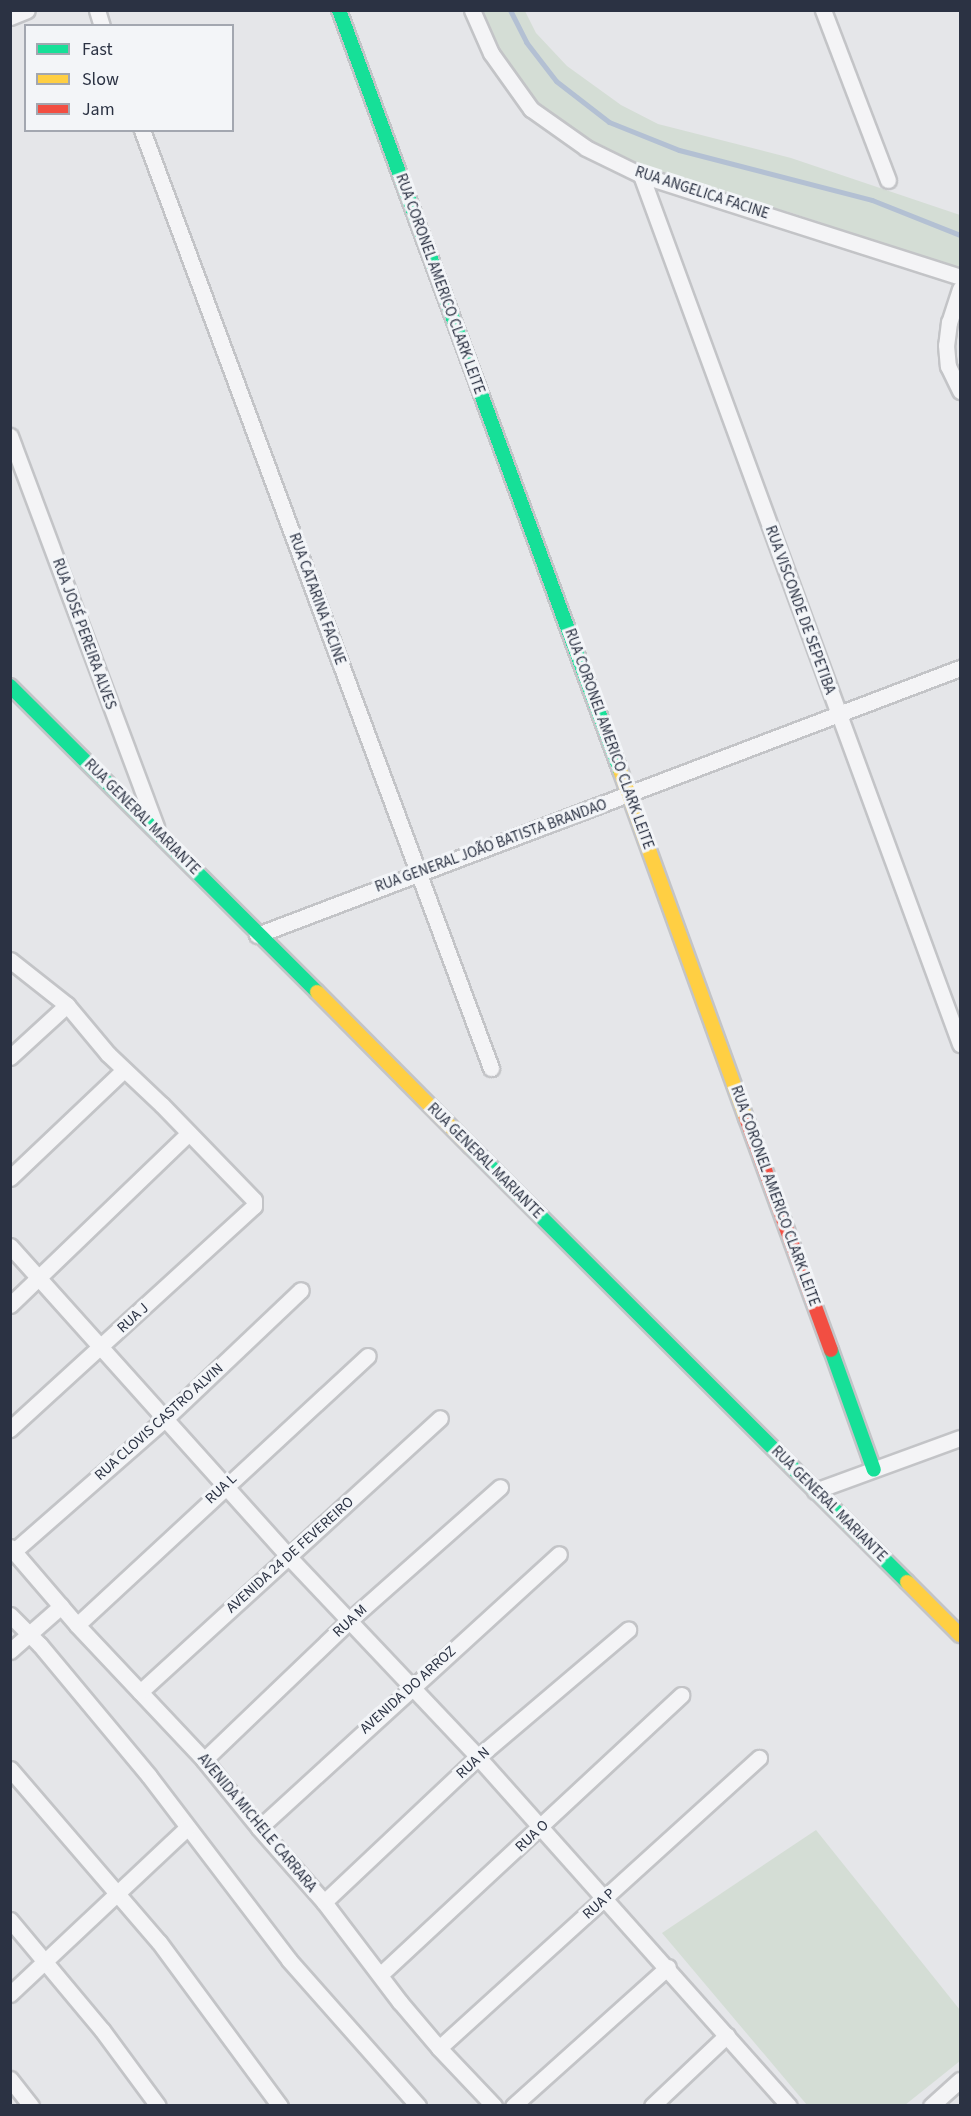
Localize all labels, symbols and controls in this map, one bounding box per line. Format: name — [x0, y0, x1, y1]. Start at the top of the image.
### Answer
legend — [24, 24, 234, 132]
text: Fast — [82, 37, 113, 62]
text: Slow — [82, 67, 119, 92]
text: Jam — [82, 97, 115, 122]
street label: RUA ANGELICA FACINE — [633, 163, 771, 223]
street label: RUA CORONEL AMERICO CLARK LEITE — [392, 171, 488, 397]
street label: RUA VISCONDE DE SEPETIBA — [761, 523, 839, 697]
street label: RUA CATARINA FACINE — [285, 531, 349, 667]
street label: RUA JOSÉ PEREIRA ALVES — [48, 556, 120, 712]
street label: RUA CORONEL AMERICO CLARK LEITE — [561, 626, 657, 852]
street label: RUA GENERAL MARIANTE — [80, 755, 204, 879]
street label: RUA GENERAL JOÃO BATISTA BRANDAO — [373, 796, 609, 896]
street label: RUA CORONEL AMERICO CLARK LEITE — [727, 1083, 823, 1309]
street label: RUA GENERAL MARIANTE — [423, 1099, 547, 1223]
street label: RUA J — [113, 1299, 153, 1337]
street label: RUA CLOVIS CASTRO ALVIN — [91, 1360, 227, 1484]
street label: RUA GENERAL MARIANTE — [767, 1442, 891, 1566]
street label: RUA L — [202, 1470, 240, 1508]
street label: AVENIDA 24 DE FEVEREIRO — [223, 1493, 357, 1617]
street label: RUA M — [329, 1601, 371, 1641]
street label: AVENIDA DO ARROZ — [356, 1642, 460, 1738]
street label: RUA N — [453, 1743, 493, 1783]
street label: AVENIDA MICHELE CARRARA — [194, 1750, 320, 1896]
street label: RUA O — [512, 1816, 552, 1856]
street label: RUA P — [579, 1885, 619, 1923]

